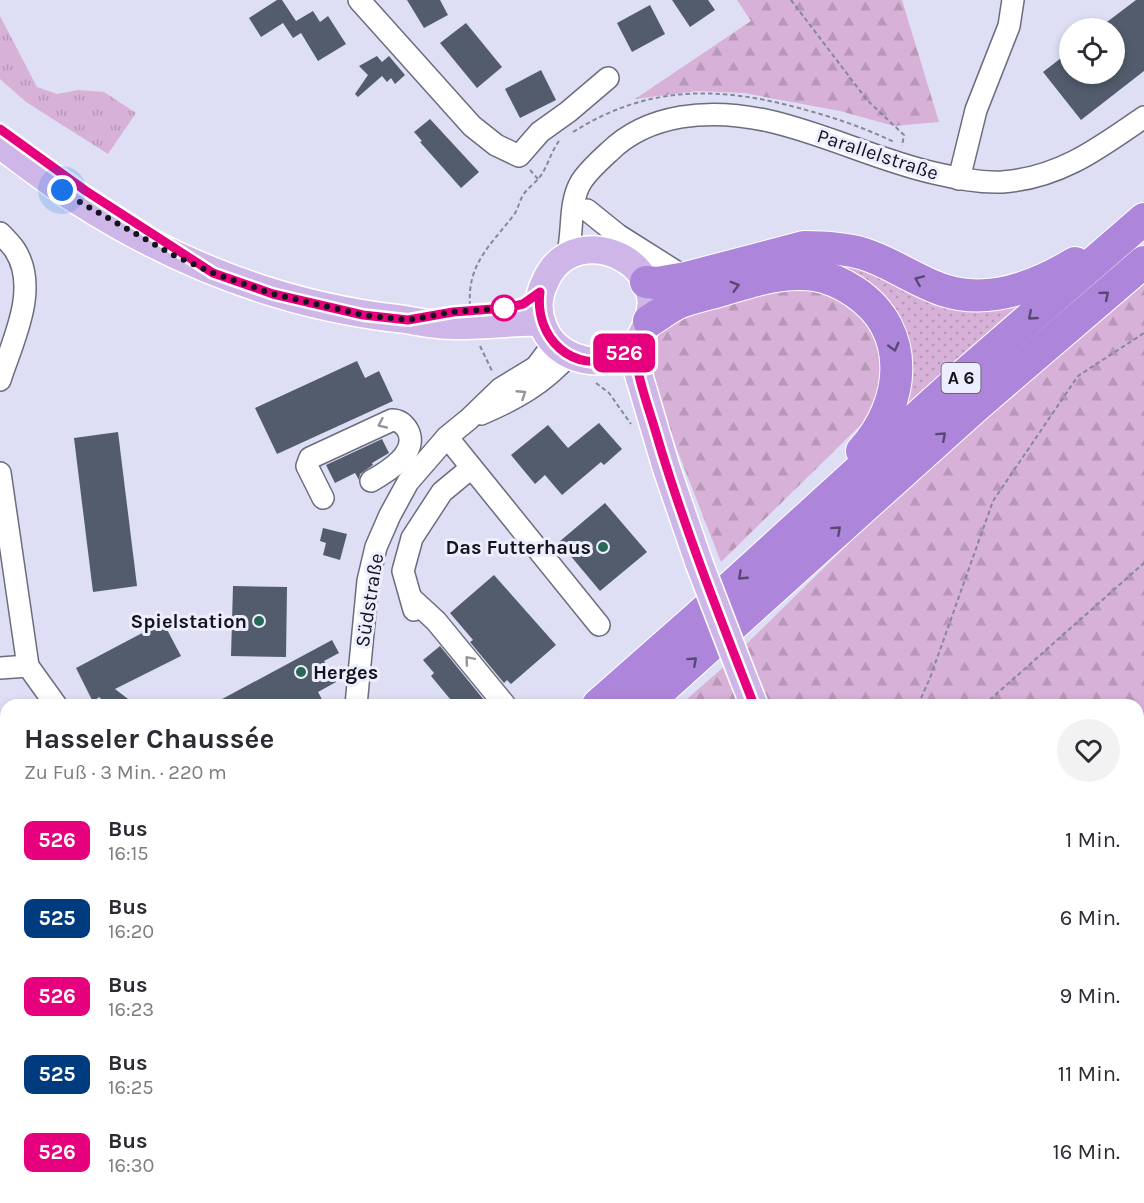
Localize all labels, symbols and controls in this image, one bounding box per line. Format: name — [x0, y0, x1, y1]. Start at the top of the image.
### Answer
map controls — [1059, 18, 1125, 84]
button: locate — [1059, 18, 1125, 84]
street label: Parallelstraße — [814, 124, 941, 185]
your location — [47, 175, 77, 205]
one-way arrow — [915, 276, 926, 288]
one-way arrow — [729, 281, 740, 293]
one-way arrow — [1098, 291, 1109, 302]
unlabelled marker — [491, 295, 517, 321]
one-way arrow — [1028, 309, 1039, 320]
line badge: 526 — [590, 334, 658, 372]
text: 526 — [605, 341, 643, 365]
one-way arrow — [887, 342, 900, 352]
road number: A 6 — [942, 363, 980, 393]
one-way arrow — [515, 390, 526, 401]
one-way arrow — [378, 417, 389, 429]
one-way arrow — [935, 432, 946, 443]
one-way arrow — [831, 526, 841, 537]
place label: Das Futterhaus — [445, 536, 591, 559]
marker: Das Futterhaus — [596, 540, 610, 554]
street label: Südstraße — [351, 551, 388, 649]
one-way arrow — [739, 569, 749, 580]
place label: Spielstation — [130, 610, 247, 633]
marker: Spielstation — [252, 614, 266, 628]
one-way arrow — [465, 656, 476, 667]
one-way arrow — [686, 657, 697, 668]
place label: Herges — [313, 661, 378, 684]
marker: Herges — [294, 665, 308, 679]
button: heart — [1057, 719, 1120, 782]
text: Hasseler Chaussée — [24, 722, 274, 755]
text: Zu Fuß · 3 Min. · 220 m — [24, 761, 227, 784]
text: Bus — [108, 816, 148, 842]
text: 1 Min. — [1065, 827, 1120, 853]
text: 526 — [38, 828, 76, 852]
text: 16:15 — [108, 842, 149, 865]
text: Bus — [108, 894, 148, 920]
text: 6 Min. — [1060, 905, 1120, 931]
text: 525 — [38, 906, 76, 930]
text: 16:20 — [108, 920, 154, 943]
text: Bus — [108, 972, 148, 998]
text: 9 Min. — [1060, 983, 1120, 1009]
text: 526 — [38, 984, 76, 1008]
text: 16:23 — [108, 998, 154, 1021]
text: Bus — [108, 1050, 148, 1076]
text: 11 Min. — [1058, 1061, 1120, 1087]
text: 525 — [38, 1062, 76, 1086]
text: 16:25 — [108, 1076, 154, 1099]
text: Bus — [108, 1128, 148, 1154]
text: 16 Min. — [1053, 1139, 1120, 1165]
text: 526 — [38, 1140, 76, 1164]
text: 16:30 — [108, 1154, 154, 1177]

